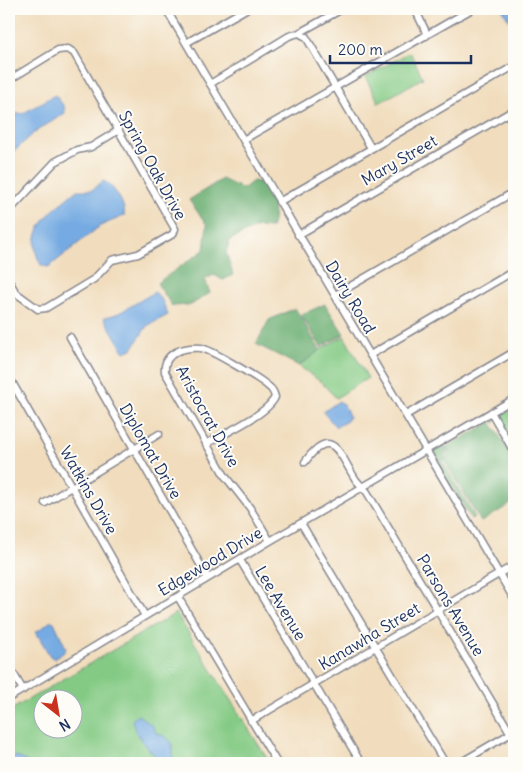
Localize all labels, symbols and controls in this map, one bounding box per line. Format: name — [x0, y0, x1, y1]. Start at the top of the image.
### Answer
scale bar — [330, 32, 472, 64]
text: 200 m — [338, 40, 383, 59]
street label: Spring Oak Drive — [115, 107, 191, 223]
street label: Mary Street — [358, 130, 441, 190]
street label: Dairy Road — [322, 257, 380, 337]
street label: Aristocrat Drive — [172, 362, 244, 470]
street label: Diplomat Drive — [116, 400, 186, 502]
street label: Watkins Drive — [56, 442, 122, 538]
street label: Edgewood Drive — [154, 522, 266, 600]
street label: Parsons Avenue — [413, 550, 489, 660]
street label: Lee Avenue — [251, 562, 311, 644]
street label: Kanawha Street — [315, 598, 424, 674]
north arrow — [32, 690, 82, 740]
text: N — [56, 715, 73, 735]

